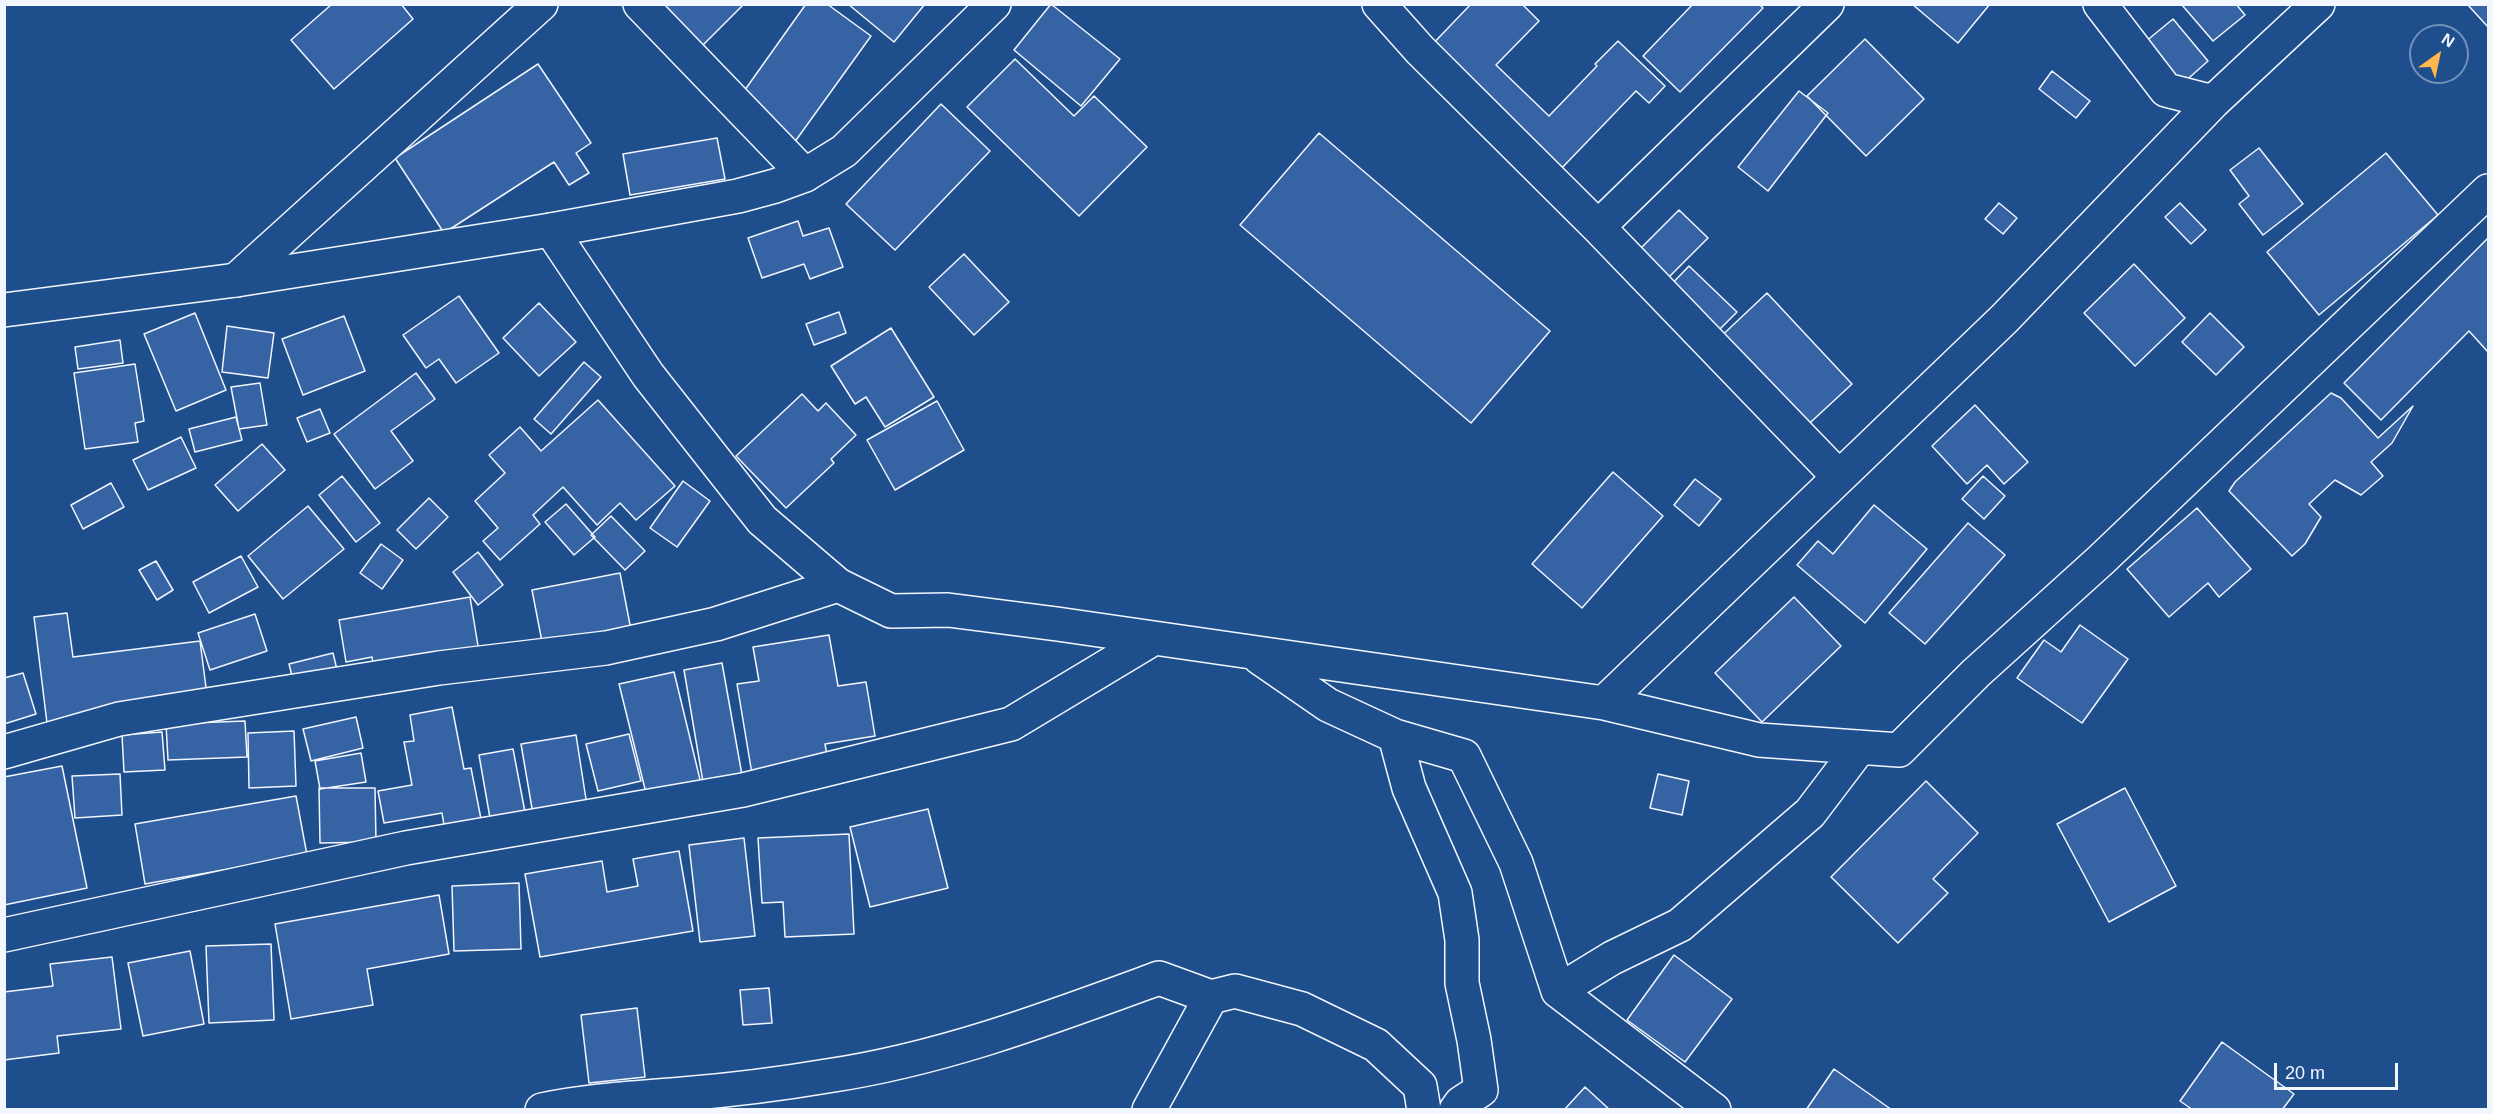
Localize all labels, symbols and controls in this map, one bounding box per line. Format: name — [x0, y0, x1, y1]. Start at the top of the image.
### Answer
north arrow — [2409, 24, 2469, 84]
text: N — [2439, 30, 2457, 50]
scale bar — [2277, 1051, 2402, 1089]
text: 20 m — [2285, 1063, 2325, 1083]

